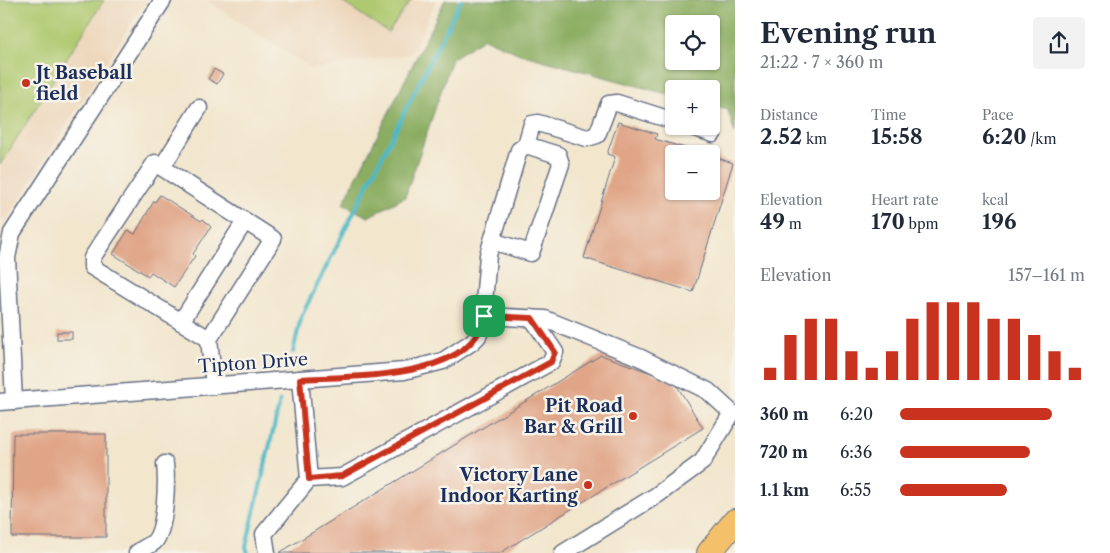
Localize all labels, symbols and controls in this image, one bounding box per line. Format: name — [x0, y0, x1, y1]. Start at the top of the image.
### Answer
map controls — [665, 15, 720, 200]
button: locate — [665, 15, 720, 70]
text: Evening run — [760, 16, 936, 50]
button: share — [1033, 17, 1085, 69]
text: 21:22 · 7 × 360 m — [760, 52, 884, 72]
place label: Jt Baseball field — [33, 62, 132, 105]
marker: Jt Baseball field — [20, 77, 32, 89]
button: + — [665, 80, 720, 135]
text: Distance — [760, 106, 818, 124]
text: Time — [871, 106, 906, 124]
text: Pace — [982, 106, 1014, 124]
text: 2.52 — [760, 124, 802, 149]
text: 15:58 — [871, 124, 923, 149]
text: 6:20 — [982, 124, 1027, 149]
text: km — [802, 130, 827, 148]
text: /km — [1027, 130, 1056, 148]
button: − — [665, 145, 720, 200]
text: Elevation — [760, 191, 823, 209]
text: Heart rate — [871, 191, 938, 209]
text: kcal — [982, 191, 1008, 209]
text: 49 — [760, 209, 785, 234]
text: 170 — [871, 209, 905, 234]
text: 196 — [982, 209, 1017, 234]
text: m — [785, 215, 802, 233]
text: bpm — [905, 215, 939, 233]
text: Elevation — [760, 265, 831, 285]
text: 157–161 m — [1008, 265, 1085, 285]
pin — [463, 295, 505, 337]
icon: arrive — [470, 302, 498, 330]
street label: Tipton Drive — [197, 348, 309, 378]
place label: Pit Road Bar & Grill — [524, 395, 623, 438]
text: 360 m — [760, 404, 809, 424]
text: 6:20 — [840, 404, 873, 424]
marker: Pit Road Bar & Grill — [627, 410, 639, 422]
text: 720 m — [760, 442, 808, 462]
text: 6:36 — [840, 442, 872, 462]
place label: Victory Lane Indoor Karting — [440, 464, 579, 507]
marker: Victory Lane Indoor Karting — [582, 479, 594, 491]
text: 1.1 km — [760, 480, 809, 500]
text: 6:55 — [840, 480, 871, 500]

